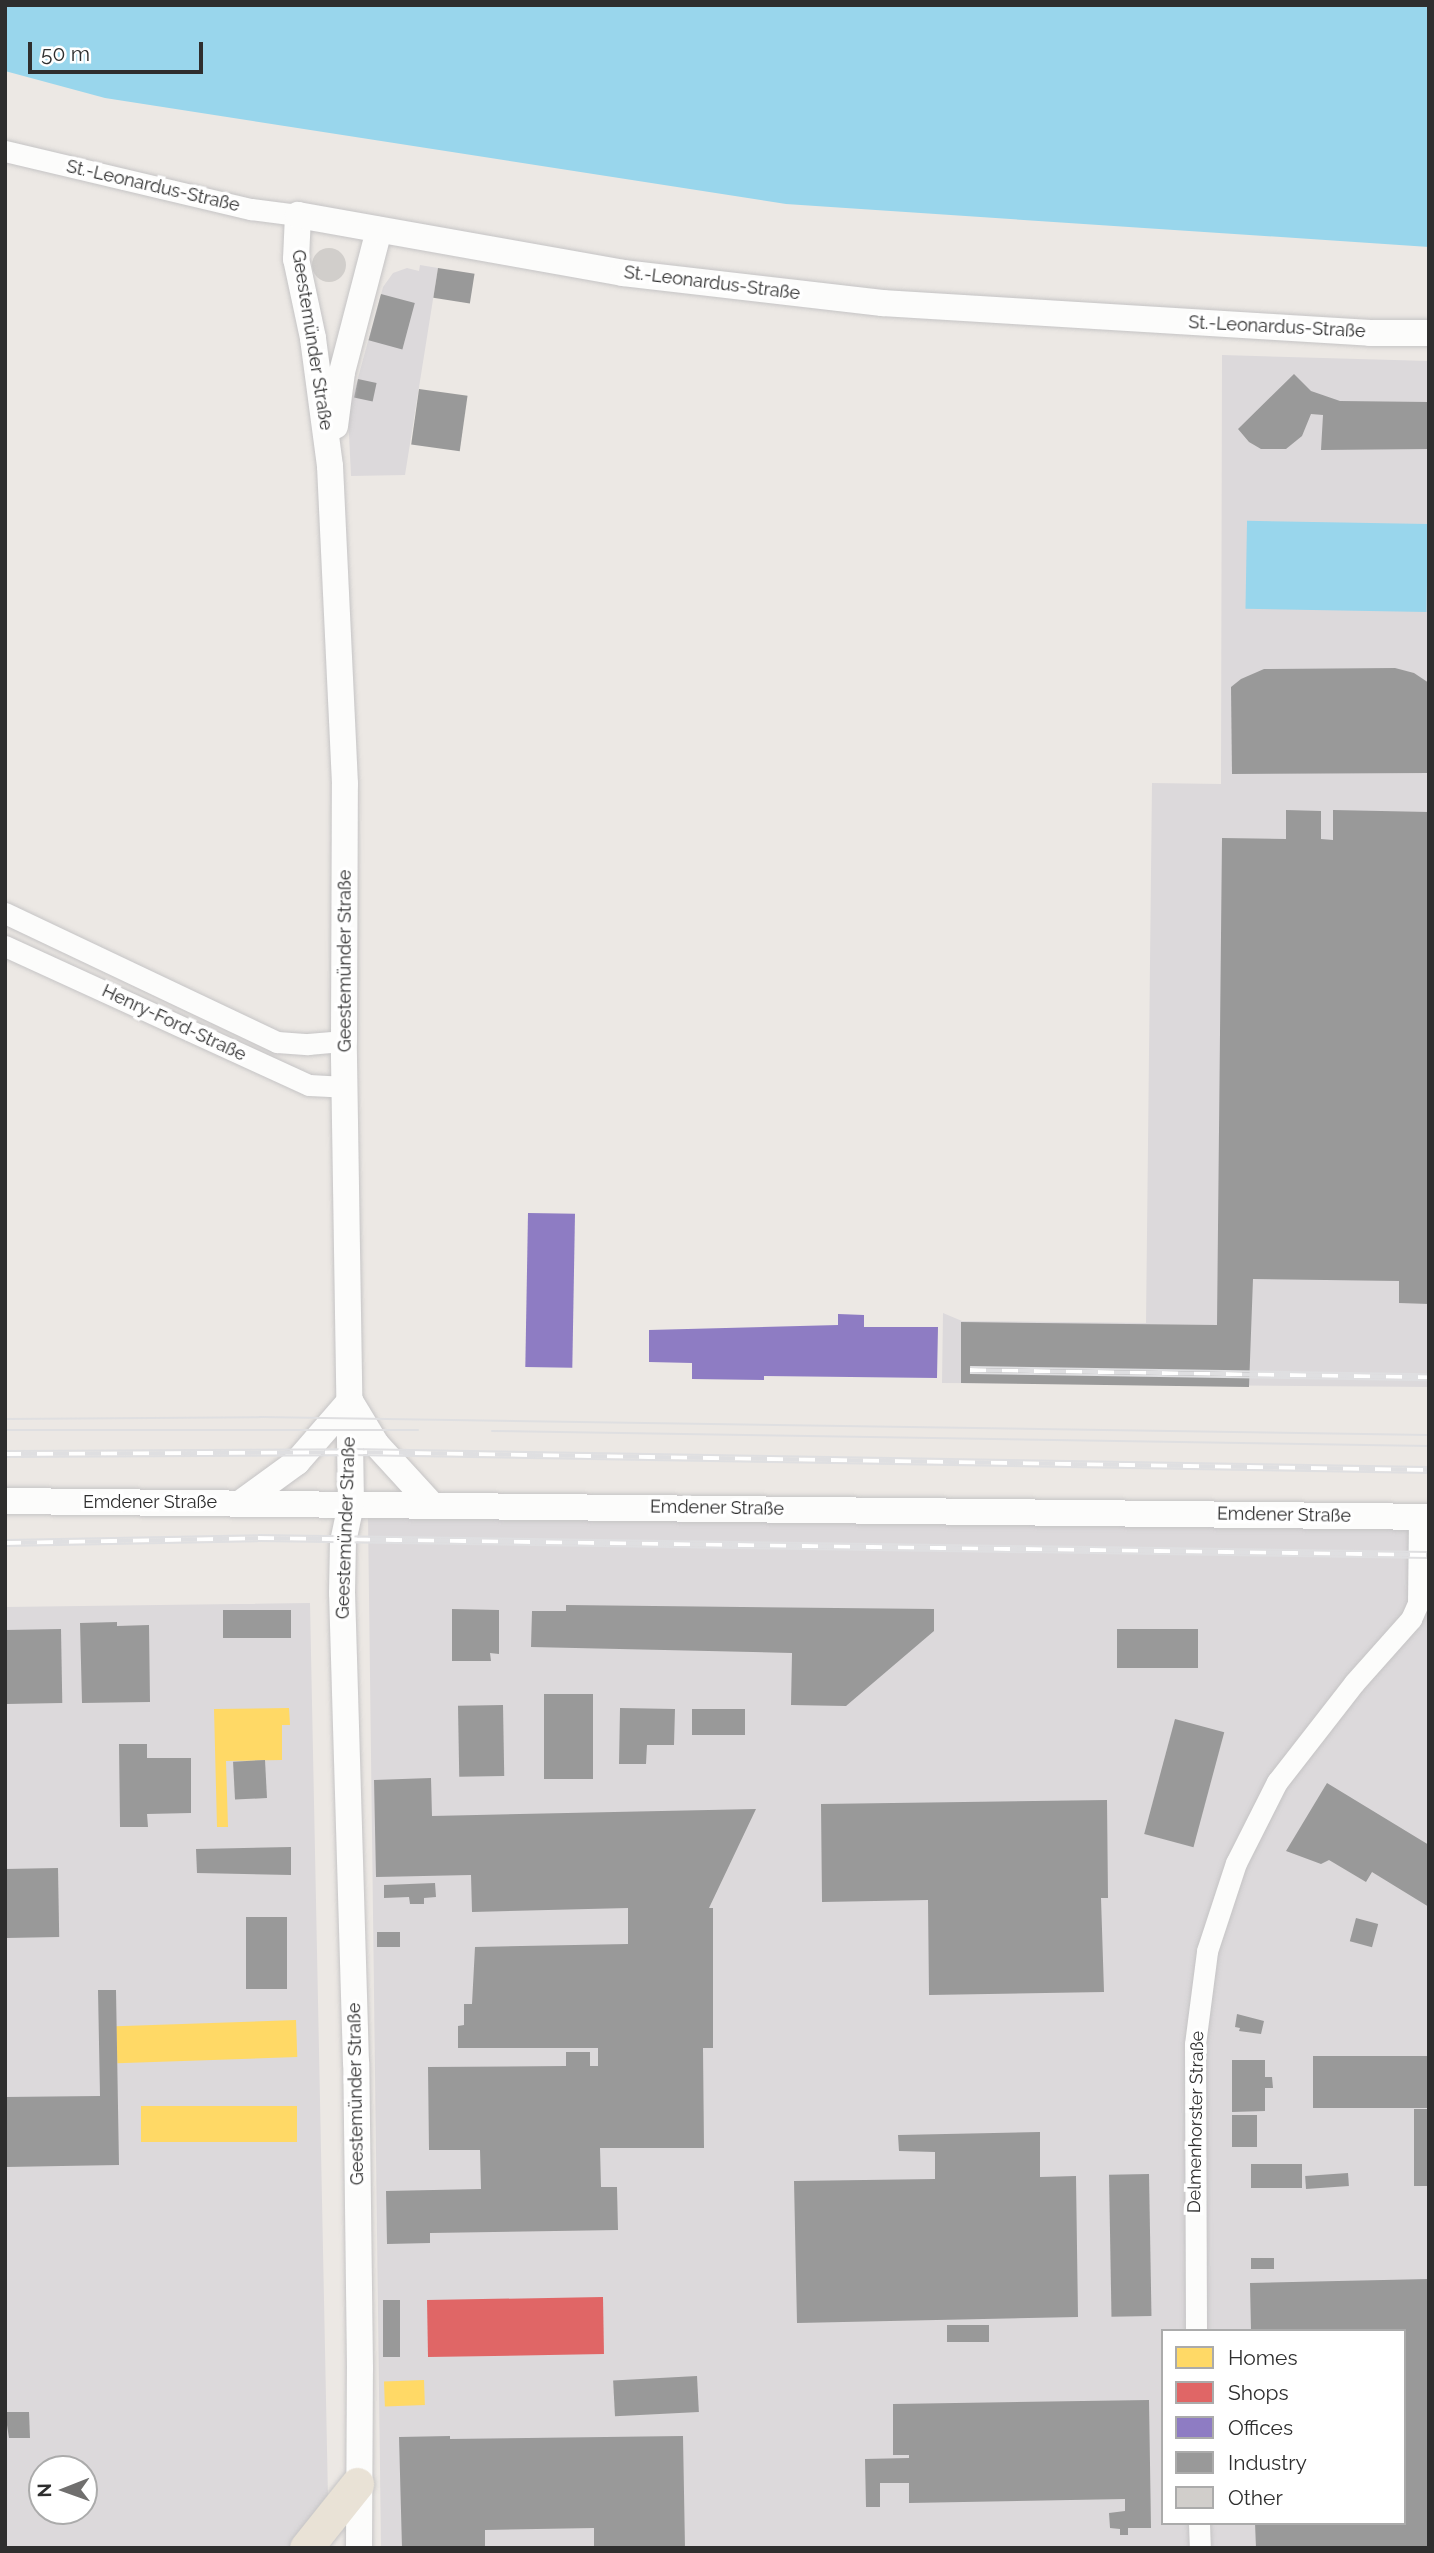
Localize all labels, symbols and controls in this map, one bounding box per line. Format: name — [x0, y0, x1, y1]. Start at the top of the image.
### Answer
scale bar — [32, 28, 206, 72]
text: 50 m — [41, 41, 90, 66]
street label: St.-Leonardus-Straße — [64, 156, 242, 216]
street label: Geestemünder Straße — [287, 248, 337, 432]
street label: St.-Leonardus-Straße — [623, 261, 801, 305]
street label: St.-Leonardus-Straße — [1188, 312, 1366, 342]
street label: Geestemünder Straße — [334, 870, 356, 1052]
street label: Henry-Ford-Straße — [98, 980, 250, 1066]
street label: Geestemünder Straße — [332, 1436, 360, 1620]
street label: Emdener Straße — [83, 1491, 217, 1513]
street label: Emdener Straße — [650, 1496, 784, 1520]
street label: Emdener Straße — [1217, 1503, 1351, 1527]
street label: Geestemünder Straße — [344, 2002, 368, 2186]
street label: Delmenhorster Straße — [1184, 2030, 1208, 2214]
legend — [1161, 2329, 1406, 2525]
text: Homes — [1228, 2345, 1298, 2370]
text: Shops — [1228, 2380, 1289, 2405]
text: Offices — [1228, 2415, 1293, 2440]
text: Industry — [1228, 2450, 1307, 2475]
north arrow — [28, 2455, 98, 2525]
text: N — [33, 2483, 55, 2498]
text: Other — [1228, 2485, 1283, 2510]

